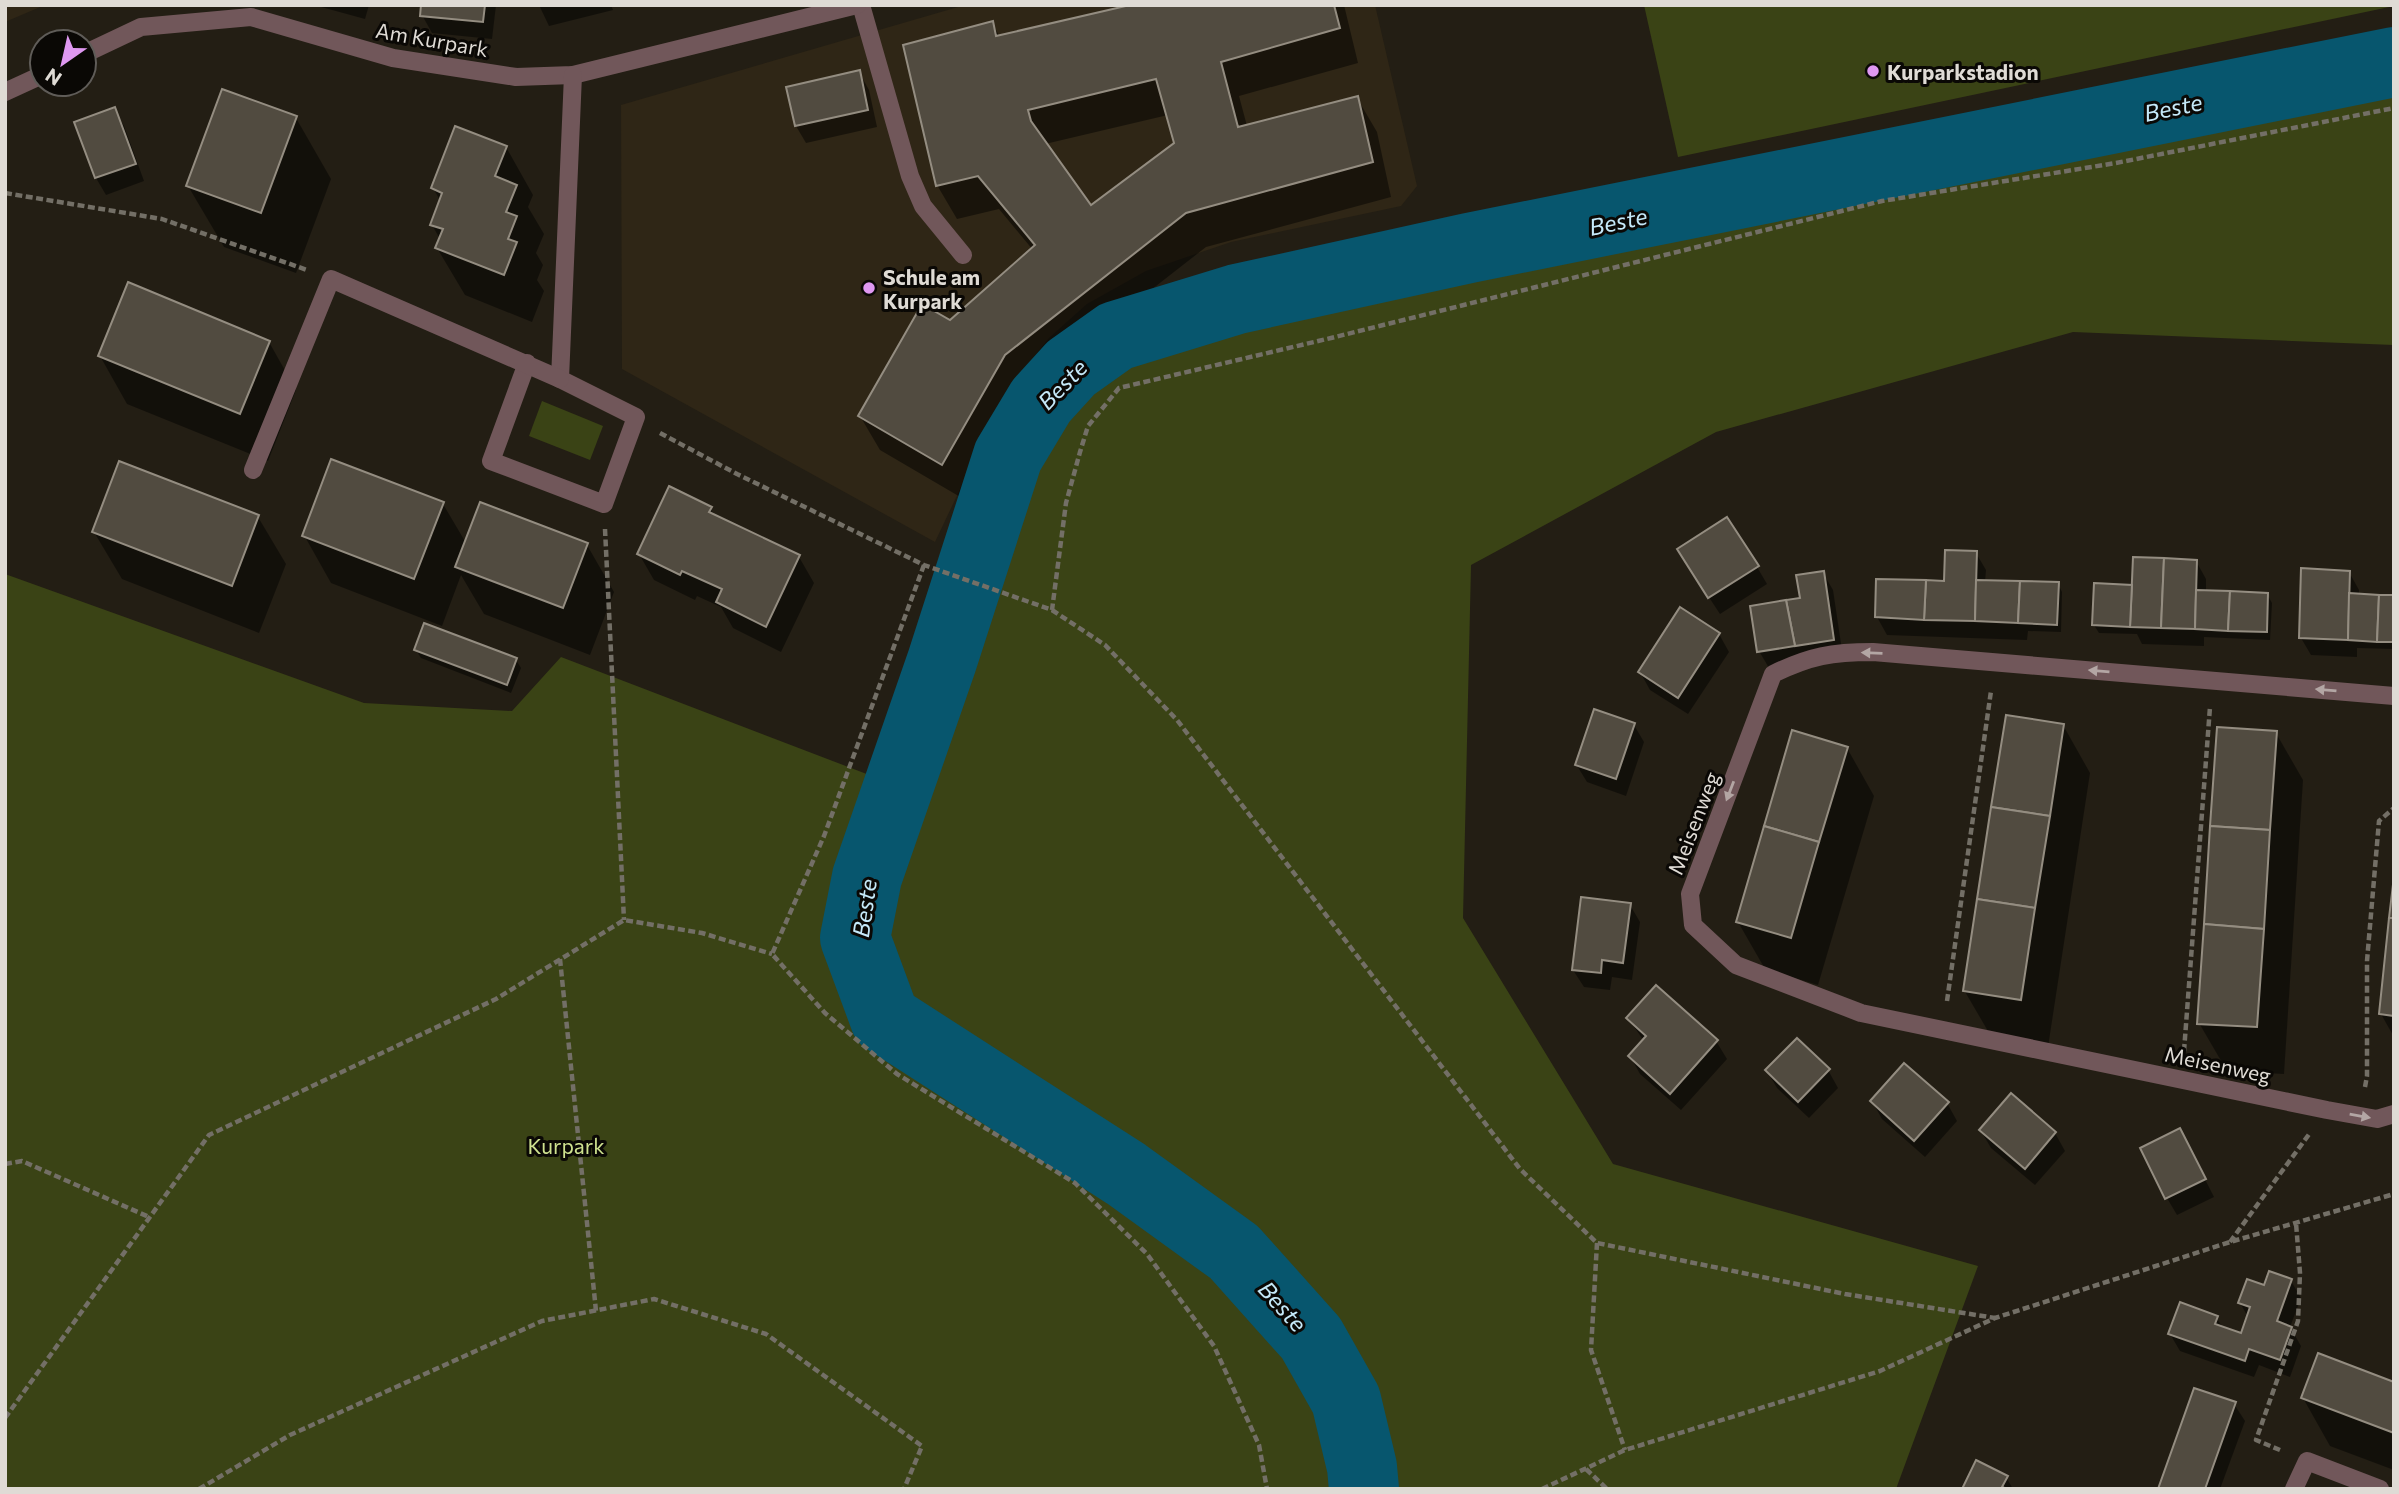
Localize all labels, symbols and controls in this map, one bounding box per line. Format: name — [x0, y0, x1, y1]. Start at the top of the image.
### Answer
street label: Am Kurpark — [374, 17, 490, 61]
north arrow — [28, 28, 98, 98]
place label: Kurparkstadion — [1887, 59, 2039, 84]
marker: Kurparkstadion — [1865, 63, 1881, 79]
text: N — [41, 64, 66, 91]
water label: Beste — [2141, 87, 2205, 127]
water label: Beste — [1586, 201, 1650, 241]
place label: Schule am Kurpark — [883, 264, 980, 313]
marker: Schule am Kurpark — [861, 280, 877, 296]
water label: Beste — [1032, 353, 1092, 415]
one-way arrow — [1861, 647, 1883, 658]
one-way arrow — [2088, 665, 2110, 676]
one-way arrow — [2315, 684, 2337, 695]
street label: Meisenweg — [1662, 768, 1724, 878]
one-way arrow — [1724, 780, 1735, 801]
water label: Beste — [846, 877, 882, 939]
street label: Meisenweg — [2163, 1041, 2273, 1087]
one-way arrow — [2349, 1111, 2371, 1122]
park label: Kurpark — [527, 1133, 605, 1158]
water label: Beste — [1253, 1275, 1313, 1337]

